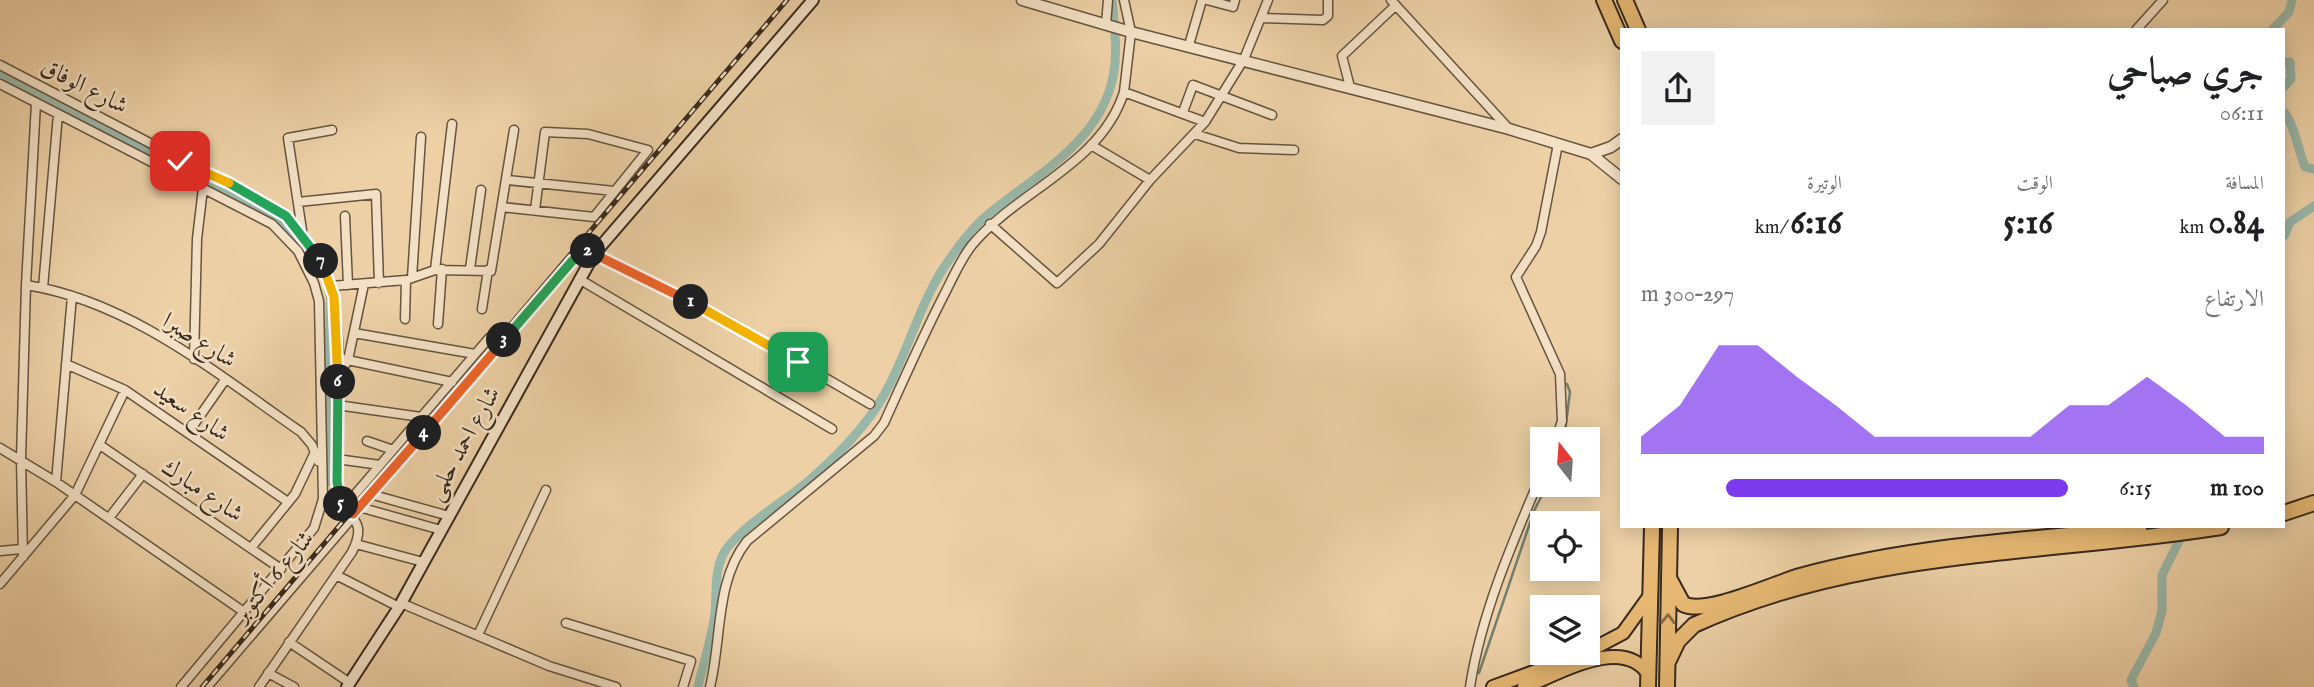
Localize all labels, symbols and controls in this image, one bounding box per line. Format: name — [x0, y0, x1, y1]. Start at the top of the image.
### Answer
text: جري صباحي — [2107, 49, 2264, 97]
button: share — [1641, 51, 1715, 125]
street label: شارع الوفاق — [34, 52, 133, 125]
text: 06:11 — [2220, 99, 2264, 128]
pin — [150, 131, 210, 191]
icon: check — [161, 142, 199, 180]
text: الوتيرة — [1807, 172, 1842, 196]
text: الوقت — [2017, 172, 2053, 196]
text: المسافة — [2225, 172, 2264, 196]
text: 6:16 — [1790, 201, 1842, 246]
text: 5:16 — [2003, 201, 2053, 246]
text: 0.84 — [2208, 201, 2264, 246]
text: /km — [1755, 216, 1790, 240]
text: km — [2179, 216, 2208, 240]
pin: 2 — [570, 233, 606, 268]
text: 2 — [583, 238, 592, 262]
pin: 7 — [304, 244, 338, 278]
text: 7 — [316, 248, 325, 272]
text: 297–300 m — [1641, 280, 1734, 309]
pin: 1 — [674, 284, 708, 320]
text: الارتفاع — [2204, 285, 2264, 314]
text: 1 — [687, 289, 694, 313]
street label: شارع صبرا — [154, 306, 242, 378]
pin: 3 — [486, 322, 522, 358]
text: 3 — [500, 327, 507, 351]
pin — [768, 332, 828, 392]
icon: arrive — [779, 343, 817, 381]
pin: 6 — [320, 364, 356, 400]
text: 6 — [333, 369, 342, 393]
street label: شارع سعيد — [145, 375, 235, 452]
street label: شارع احمد حلمى — [420, 381, 511, 508]
pin: 4 — [406, 416, 442, 450]
text: 4 — [419, 420, 428, 444]
north arrow — [1530, 427, 1600, 497]
map controls — [1530, 427, 1600, 665]
street label: شارع مبارك — [153, 452, 249, 532]
text: 6:15 — [2119, 474, 2152, 503]
text: 100 m — [2210, 474, 2264, 503]
pin: 5 — [324, 486, 358, 522]
text: 5 — [337, 491, 344, 515]
button: locate — [1530, 511, 1600, 581]
street label: شارع 6 أكتوبر — [222, 523, 324, 634]
button: layers — [1530, 595, 1600, 665]
one-way arrow — [1660, 613, 1676, 624]

